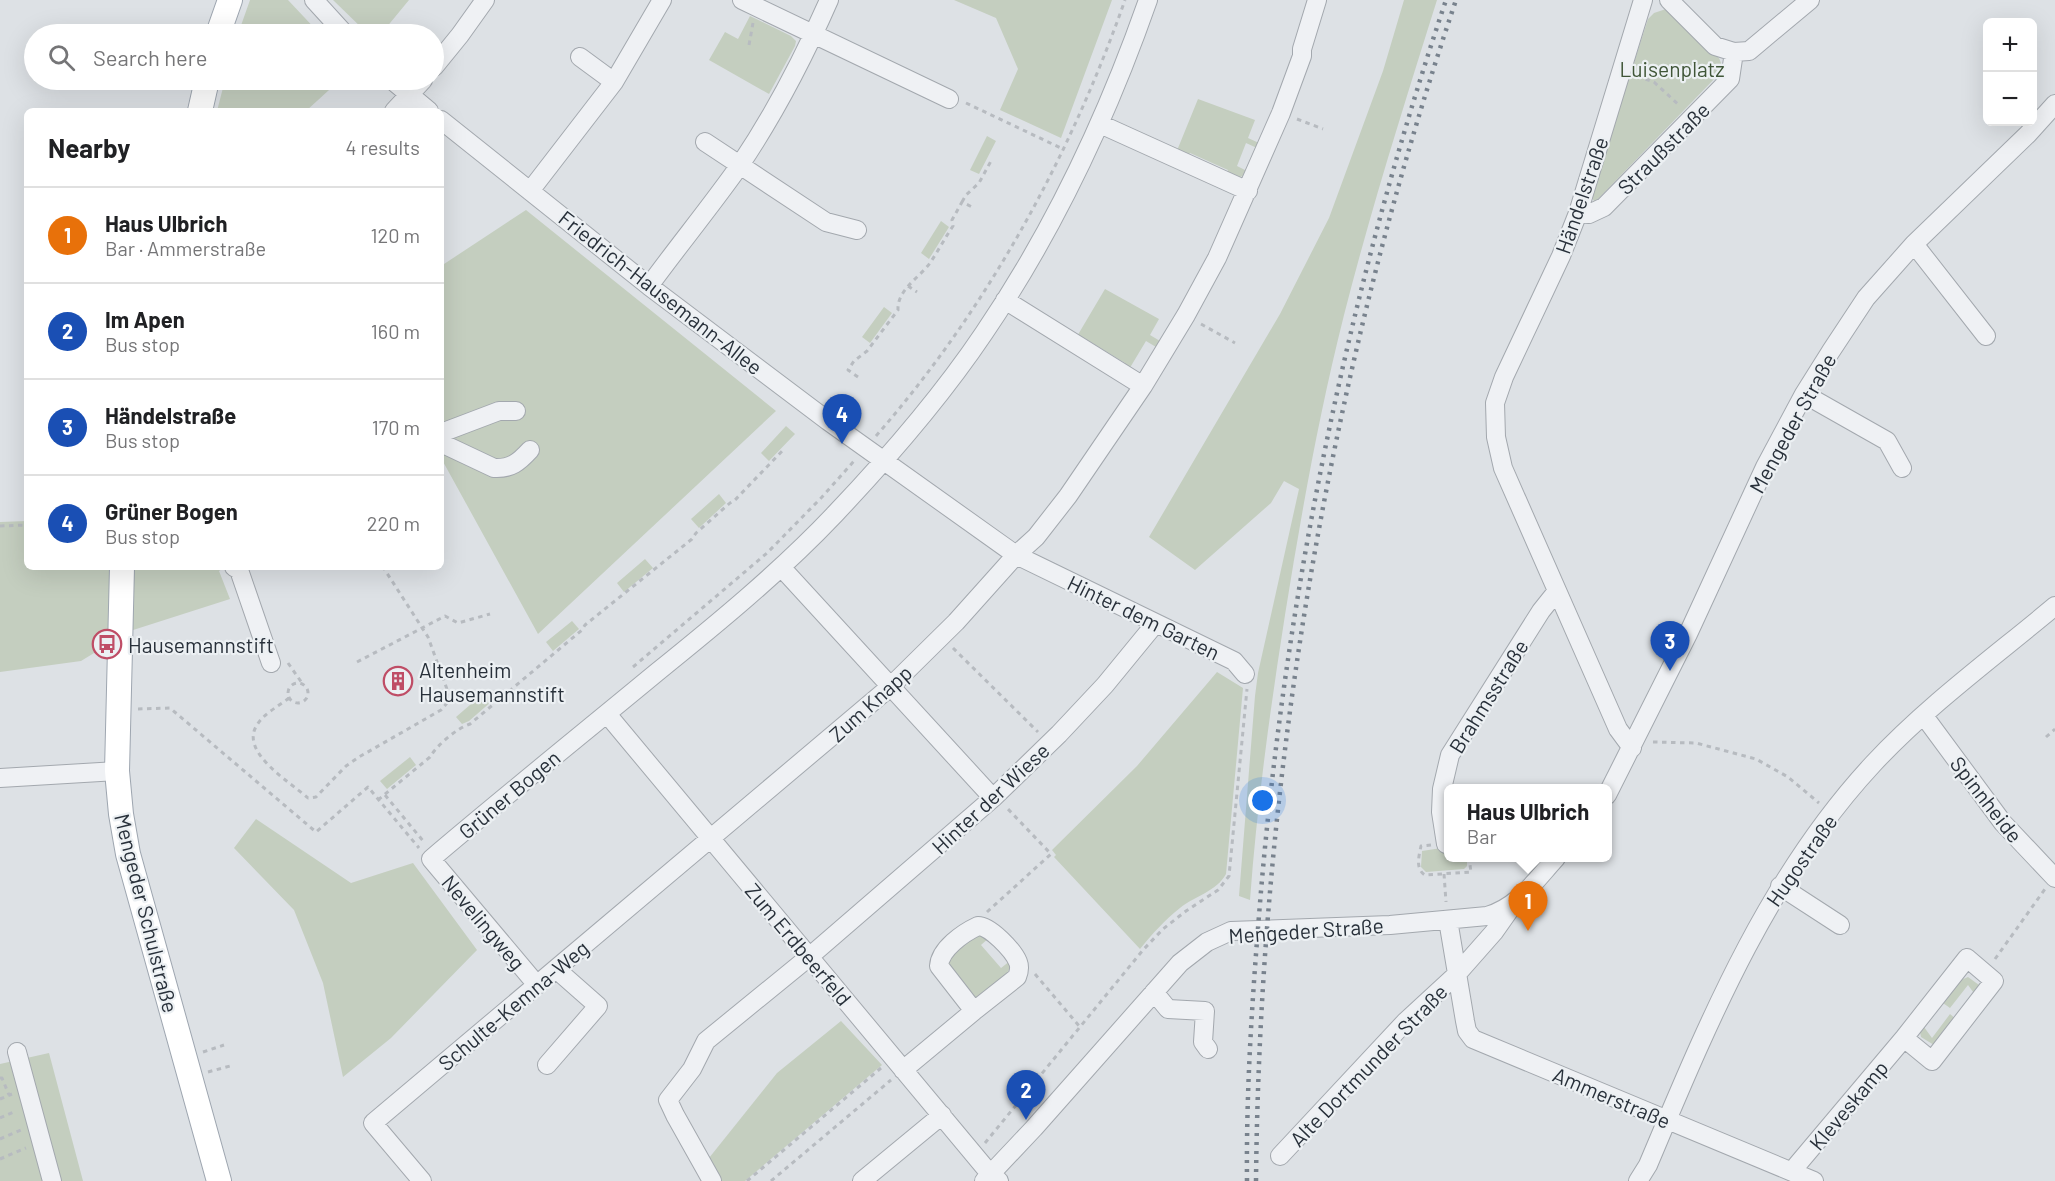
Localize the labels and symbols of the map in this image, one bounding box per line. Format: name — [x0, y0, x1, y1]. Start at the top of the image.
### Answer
park label: Luisenplatz — [1619, 56, 1725, 81]
street label: Straußstraße — [1612, 97, 1714, 199]
street label: Händelstraße — [1549, 133, 1613, 257]
street label: Friedrich-Hausemann-Allee — [554, 205, 768, 379]
street label: Mengeder Straße — [1743, 349, 1841, 497]
pin: 4 — [822, 394, 862, 444]
street label: Hinter dem Garten — [1064, 569, 1224, 665]
pin: 3 — [1650, 622, 1690, 671]
bus stop icon: Hausemannstift — [91, 628, 123, 660]
place label: Hausemannstift — [128, 632, 274, 657]
street label: Brahmsstraße — [1443, 635, 1533, 757]
place label: Altenheim Hausemannstift — [419, 657, 565, 706]
street label: Zum Knapp — [824, 659, 916, 747]
building icon: Altenheim Hausemannstift — [382, 665, 414, 697]
street label: Hinter der Wiese — [926, 737, 1054, 859]
street label: Grüner Bogen — [453, 744, 565, 844]
street label: Spinnheide — [1946, 751, 2028, 847]
your location — [1248, 786, 1277, 815]
street label: Hugostraße — [1760, 809, 1842, 911]
street label: Mengeder Schulstraße — [110, 811, 184, 1015]
street label: Nevelingweg — [437, 870, 531, 974]
street label: Zum Erdbeerfeld — [741, 878, 857, 1010]
pin: 1 — [1508, 882, 1547, 931]
street label: Mengeder Straße — [1228, 912, 1384, 948]
street label: Schulte-Kemna-Weg — [433, 935, 593, 1075]
street label: Alte Dortmunder Straße — [1284, 979, 1452, 1151]
street label: Kleveskamp — [1803, 1055, 1893, 1155]
street label: Ammerstraße — [1550, 1061, 1674, 1133]
pin: 2 — [1006, 1070, 1046, 1120]

